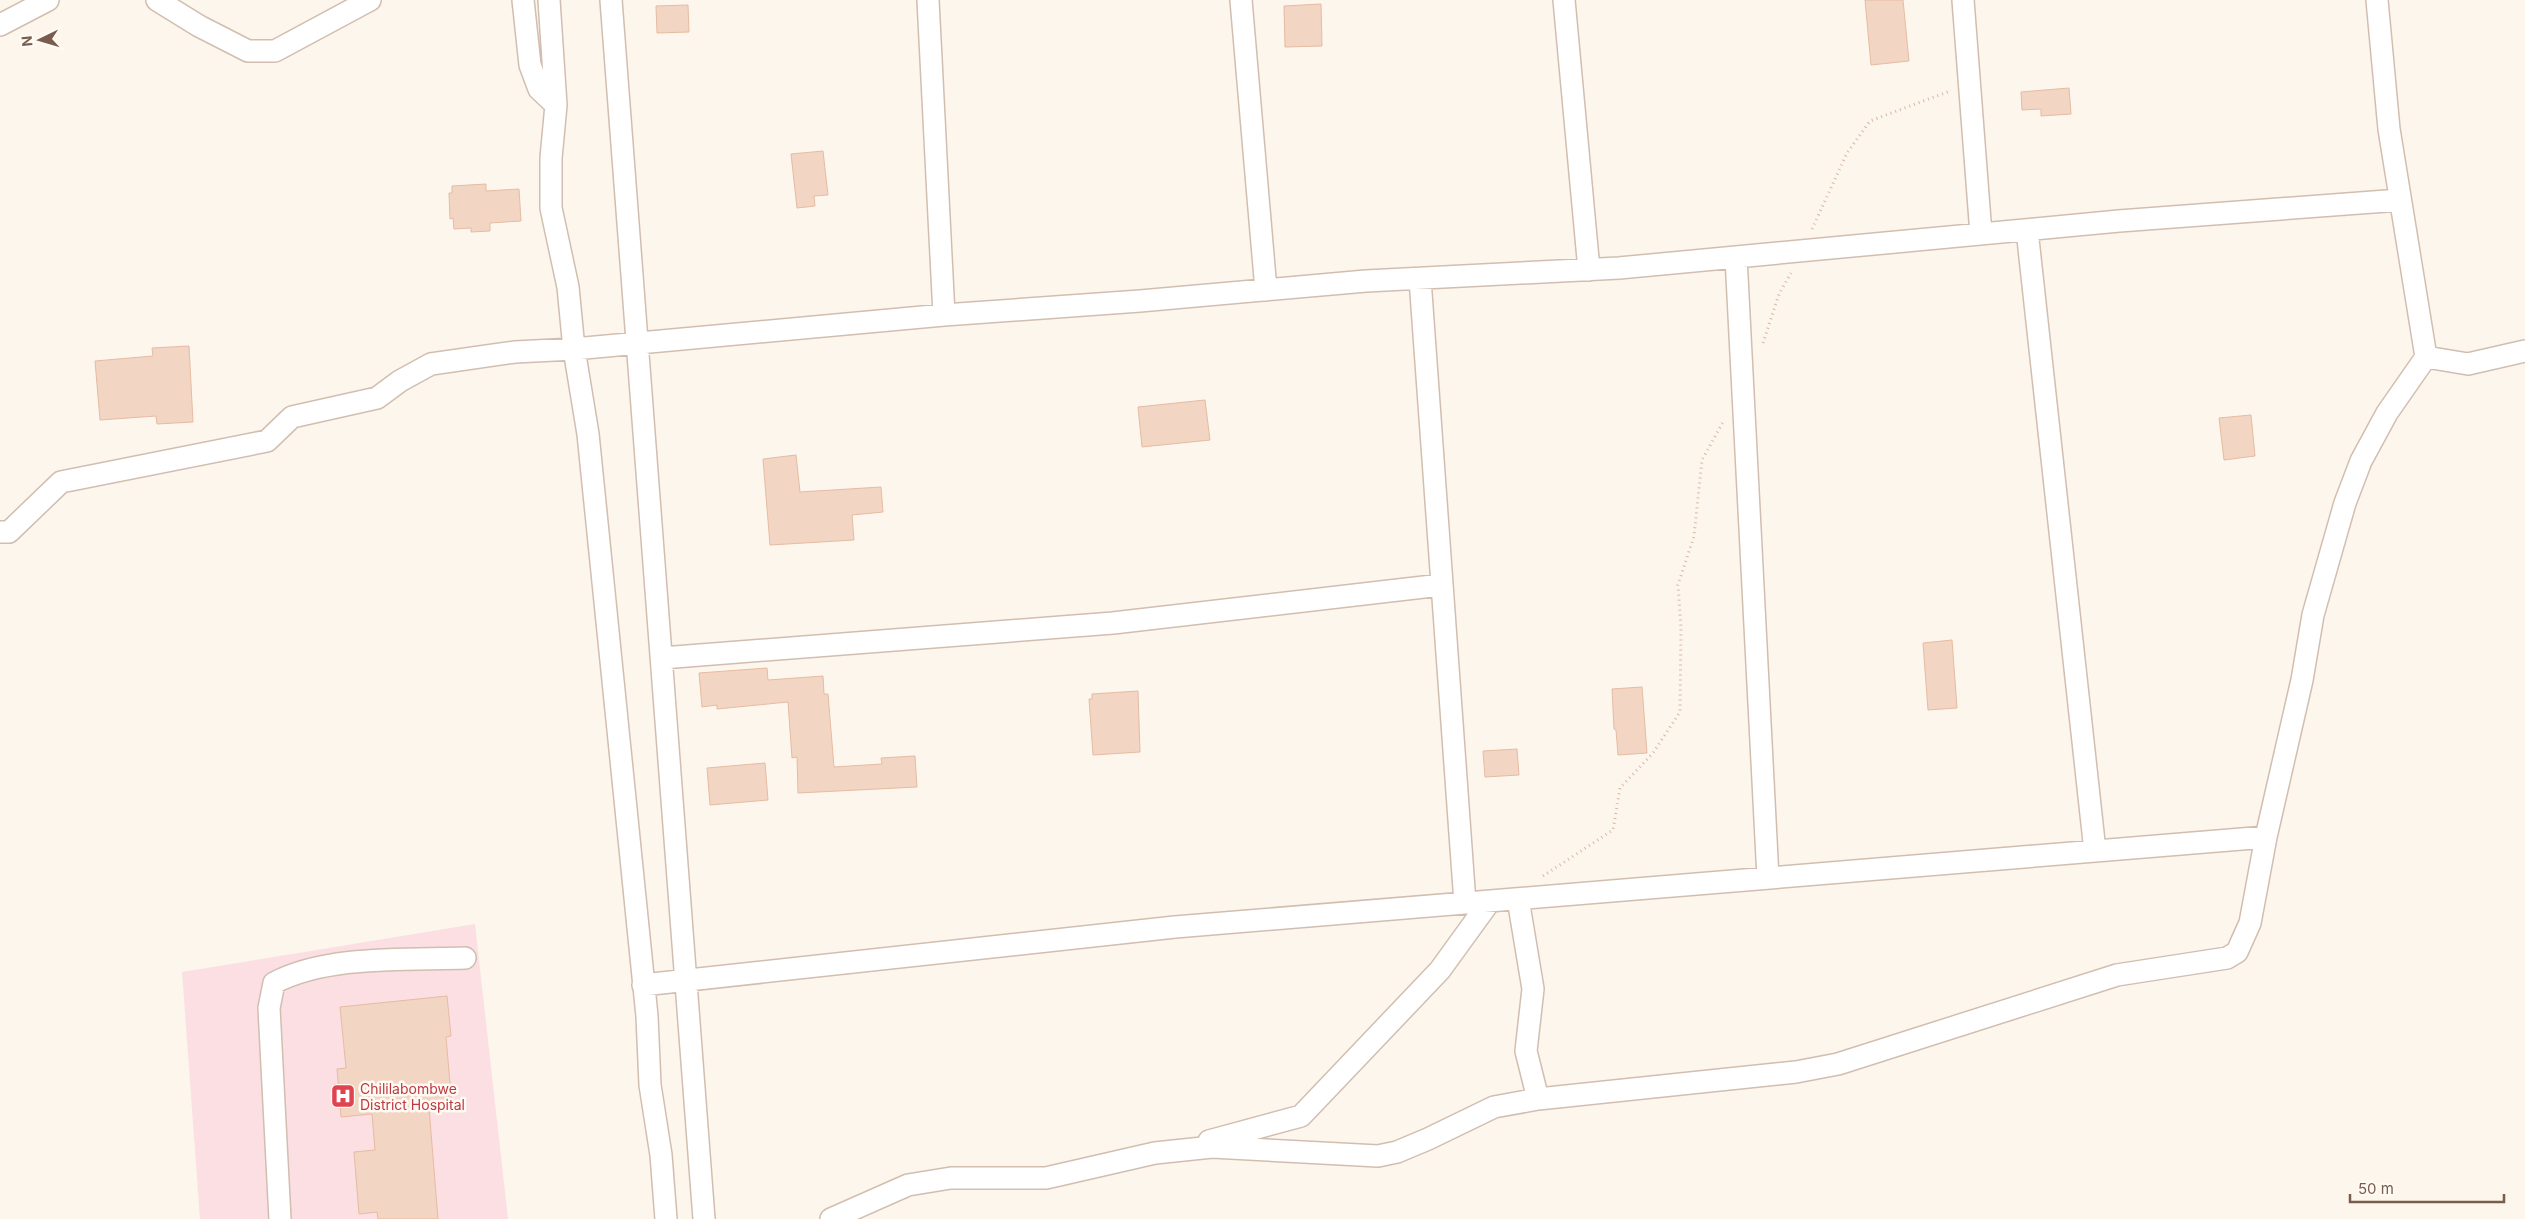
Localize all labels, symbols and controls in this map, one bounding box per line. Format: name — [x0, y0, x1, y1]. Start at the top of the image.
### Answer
north arrow — [15, 15, 65, 65]
text: N — [18, 35, 35, 47]
place label: Chililabombwe District Hospital — [360, 1080, 465, 1113]
hospital icon: Chililabombwe District Hospital — [330, 1083, 356, 1109]
scale bar — [2350, 1172, 2504, 1204]
text: 50 m — [2358, 1179, 2394, 1198]

